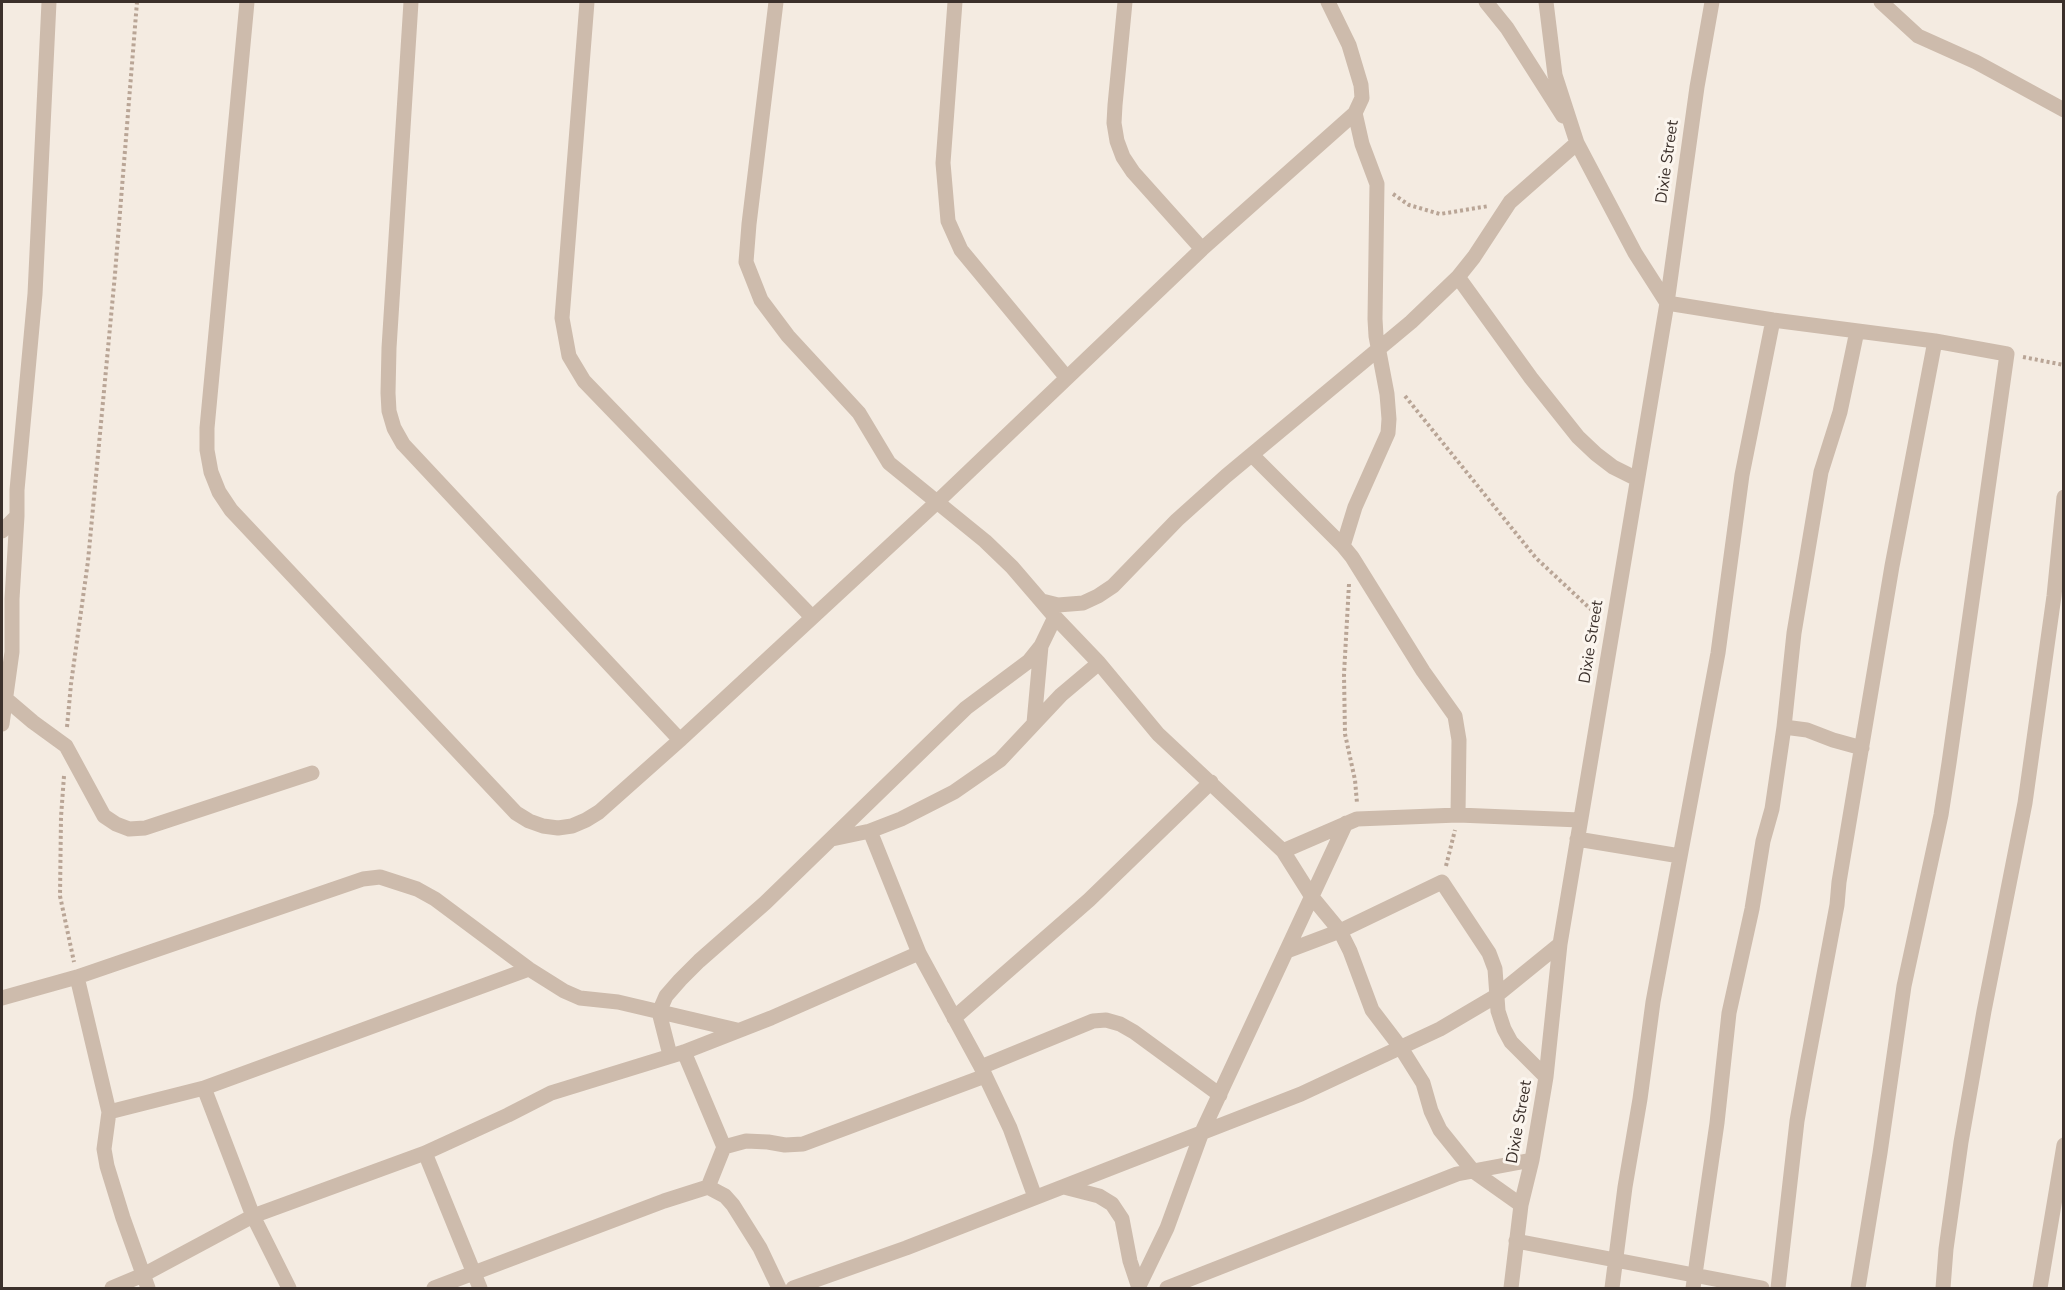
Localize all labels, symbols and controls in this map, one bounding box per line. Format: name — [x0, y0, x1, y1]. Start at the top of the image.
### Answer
street label: Dixie Street — [1653, 119, 1683, 205]
street label: Dixie Street — [1576, 599, 1608, 685]
street label: Dixie Street — [1503, 1079, 1537, 1165]

